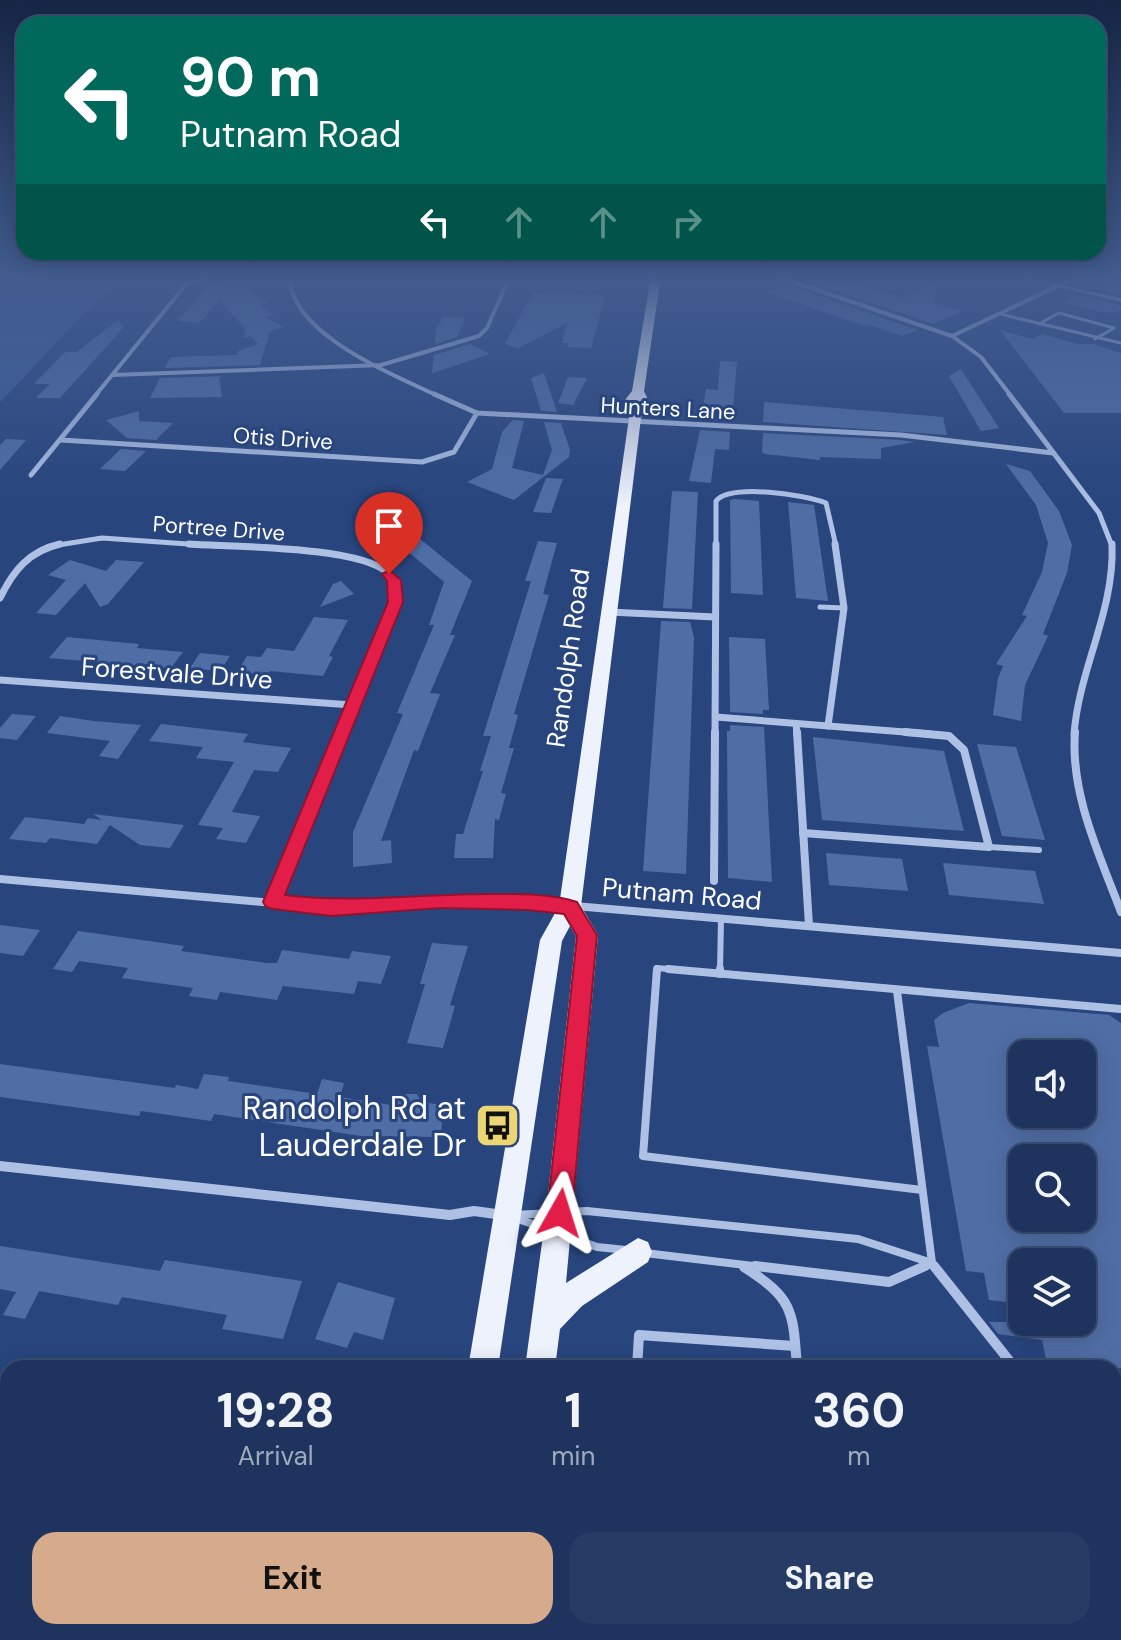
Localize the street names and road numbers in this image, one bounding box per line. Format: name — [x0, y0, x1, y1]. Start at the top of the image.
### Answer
street label: Hunters Lane — [600, 390, 736, 427]
street label: Otis Drive — [232, 421, 334, 456]
street label: Portree Drive — [152, 509, 286, 548]
street label: Randolph Road — [539, 566, 597, 750]
street label: Forestvale Drive — [80, 649, 274, 697]
street label: Putnam Road — [601, 870, 763, 918]

